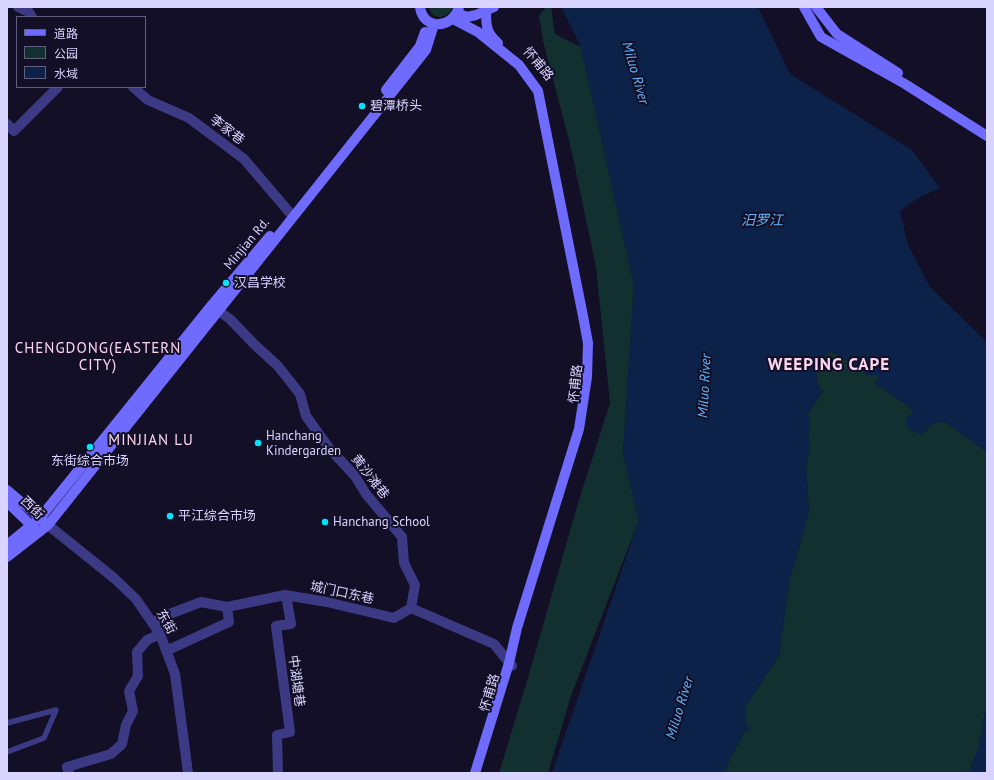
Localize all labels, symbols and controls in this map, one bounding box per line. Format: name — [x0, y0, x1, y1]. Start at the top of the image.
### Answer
legend — [16, 16, 146, 88]
text: 道路 — [54, 26, 78, 41]
water label: Miluo River — [618, 40, 652, 106]
street label: 怀甫路 — [519, 44, 557, 84]
text: 公园 — [54, 46, 78, 61]
text: 水域 — [54, 66, 78, 81]
place label: 碧潭桥头 — [370, 98, 422, 114]
marker: 碧潭桥头 — [357, 101, 367, 111]
street label: 李家巷 — [207, 112, 247, 148]
water label: 汨罗江 — [741, 213, 783, 229]
street label: Minjian Rd. — [221, 215, 273, 273]
place label: 汉昌学校 — [234, 275, 286, 291]
marker: 汉昌学校 — [221, 278, 231, 288]
district label: CHENGDONG(EASTERN CITY) — [15, 340, 181, 375]
water label: Miluo River — [695, 353, 715, 419]
district label: WEEPING CAPE — [768, 355, 890, 375]
street label: 怀甫路 — [566, 364, 586, 404]
place label: Hanchang Kindergarden — [266, 428, 341, 459]
district label: MINJIAN LU — [108, 432, 194, 450]
marker: Hanchang Kindergarden — [253, 438, 263, 448]
marker: 东街综合市场 — [85, 442, 95, 452]
street label: 黄沙滩巷 — [348, 452, 392, 502]
place label: 东街综合市场 — [51, 453, 129, 469]
street label: 西街 — [17, 493, 47, 523]
place label: 平江综合市场 — [178, 508, 256, 524]
marker: 平江综合市场 — [165, 511, 175, 521]
place label: Hanchang School — [333, 514, 430, 530]
marker: Hanchang School — [320, 517, 330, 527]
street label: 城门口东巷 — [309, 579, 375, 607]
street label: 东街 — [153, 607, 179, 637]
street label: 中湖塘巷 — [285, 654, 307, 708]
street label: 怀甫路 — [477, 672, 503, 714]
water label: Miluo River — [663, 675, 697, 741]

